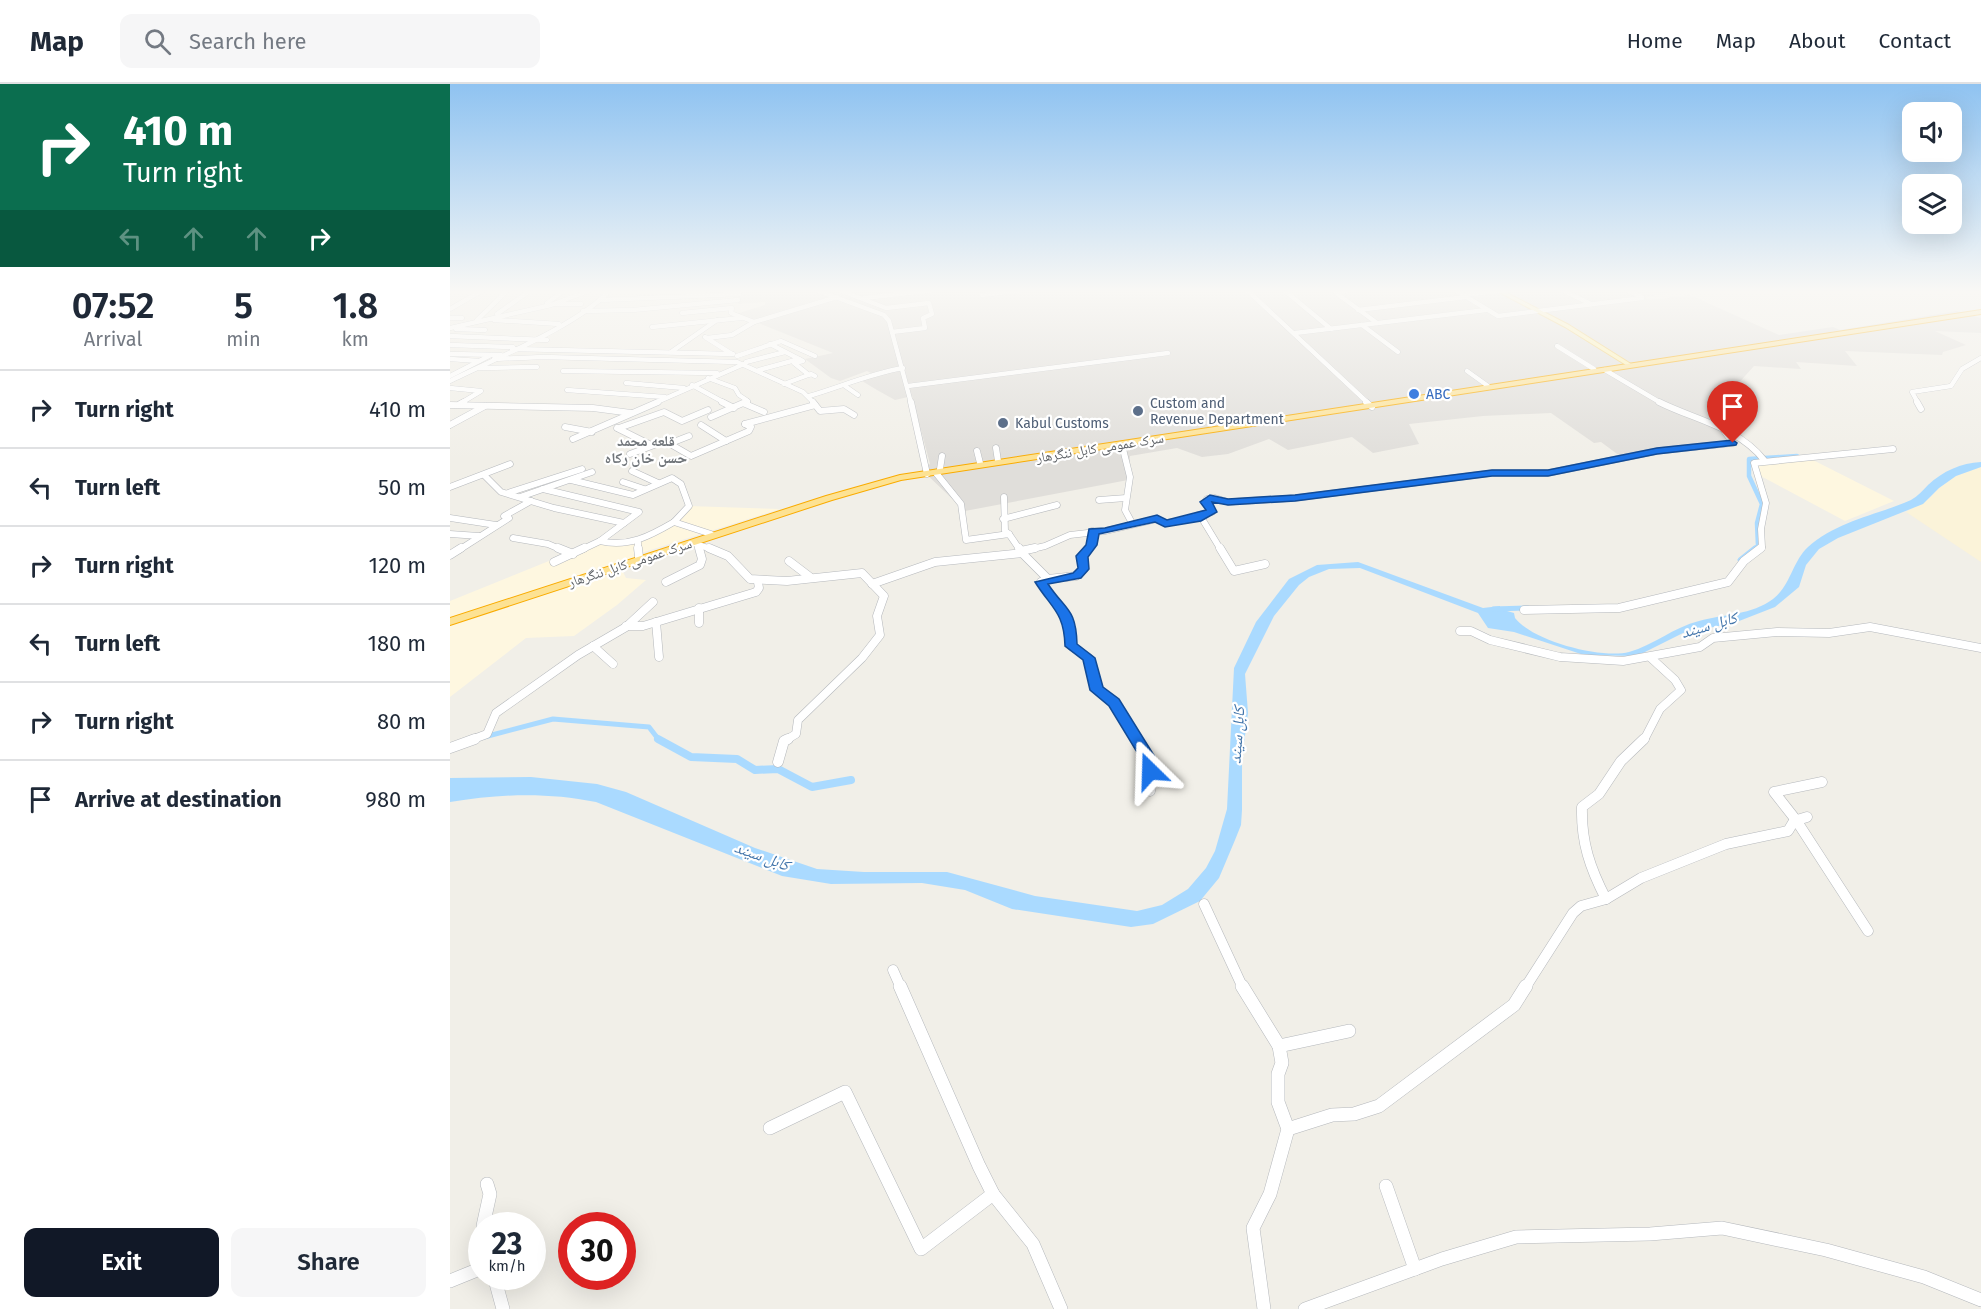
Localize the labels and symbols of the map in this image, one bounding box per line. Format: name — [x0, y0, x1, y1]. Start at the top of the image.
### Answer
pin — [1707, 381, 1758, 443]
place label: ABC — [1426, 386, 1451, 403]
marker: ABC — [1407, 387, 1421, 401]
place label: Custom and Revenue Department — [1150, 395, 1285, 428]
marker: Custom and Revenue Department — [1131, 404, 1145, 418]
place label: Kabul Customs — [1015, 415, 1109, 432]
marker: Kabul Customs — [996, 416, 1010, 430]
street label: سرک عمومی کابل ننگرهار — [1034, 430, 1165, 467]
district label: قلعه محمد حسن خان رکاه — [605, 432, 687, 467]
street label: سرک عمومی کابل ننگرهار — [565, 535, 694, 591]
water label: کابل سيند — [1679, 607, 1742, 643]
water label: کابل سيند — [1226, 703, 1250, 764]
position arrow — [1118, 739, 1182, 803]
water label: کابل سيند — [732, 837, 794, 876]
speed limit sign: 30 — [558, 1212, 636, 1290]

